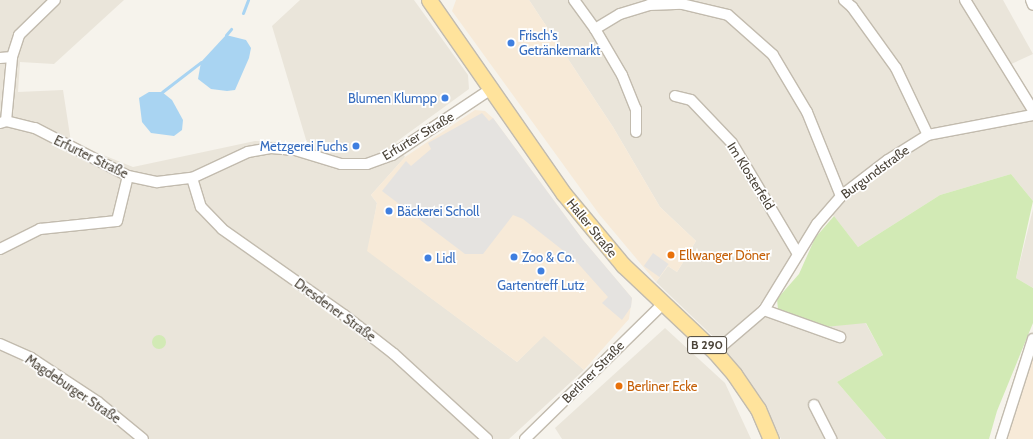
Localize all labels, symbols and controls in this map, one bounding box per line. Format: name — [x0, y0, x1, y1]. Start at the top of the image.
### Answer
place label: Frisch's Getränkemarkt — [519, 28, 600, 59]
marker: Frisch's Getränkemarkt — [506, 38, 516, 48]
place label: Blumen Klumpp — [348, 90, 437, 106]
marker: Blumen Klumpp — [440, 93, 450, 103]
street label: Erfurter Straße — [379, 109, 457, 163]
street label: Erfurter Straße — [51, 132, 131, 182]
place label: Metzgerei Fuchs — [260, 138, 348, 154]
street label: Im Klosterfeld — [724, 139, 778, 213]
marker: Metzgerei Fuchs — [351, 141, 361, 151]
street label: Burgundstraße — [838, 142, 912, 202]
street label: Haller Straße — [564, 195, 620, 261]
place label: Bäckerei Scholl — [397, 203, 479, 219]
marker: Bäckerei Scholl — [384, 206, 394, 216]
place label: Ellwanger Döner — [679, 247, 770, 263]
place label: Zoo & Co. — [522, 249, 575, 265]
place label: Lidl — [436, 250, 456, 266]
marker: Ellwanger Döner — [666, 250, 676, 260]
marker: Zoo & Co. — [509, 252, 519, 262]
marker: Lidl — [423, 253, 433, 263]
marker: Gartentreff Lutz — [536, 266, 546, 276]
street label: Dresdener Straße — [291, 275, 379, 345]
place label: Gartentreff Lutz — [497, 277, 585, 293]
road number: B 290 — [687, 335, 727, 355]
street label: Berliner Straße — [559, 338, 627, 406]
street label: Magdeburger Straße — [22, 351, 124, 427]
place label: Berliner Ecke — [627, 378, 697, 394]
marker: Berliner Ecke — [614, 381, 624, 391]

